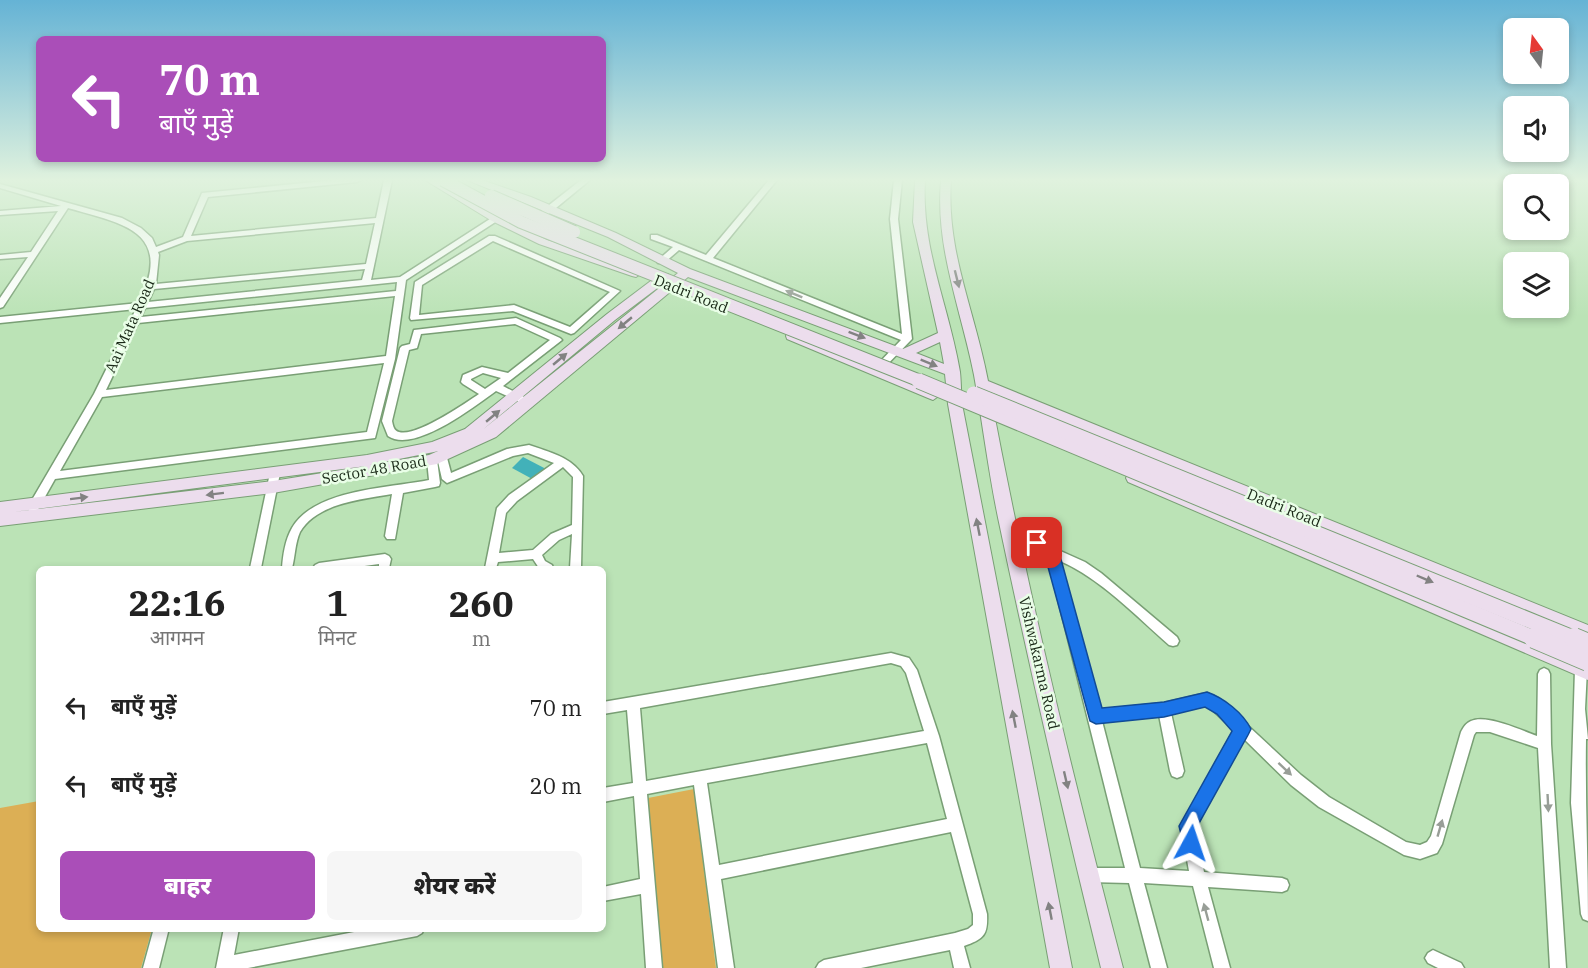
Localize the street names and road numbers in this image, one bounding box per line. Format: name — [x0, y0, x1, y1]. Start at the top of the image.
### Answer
street label: Dadri Road — [651, 270, 731, 317]
street label: Aai Mata Road — [100, 276, 159, 376]
street label: Sector 48 Road — [320, 451, 428, 488]
street label: Dadri Road — [1244, 484, 1324, 531]
street label: Vishwakarma Road — [1015, 595, 1064, 731]

